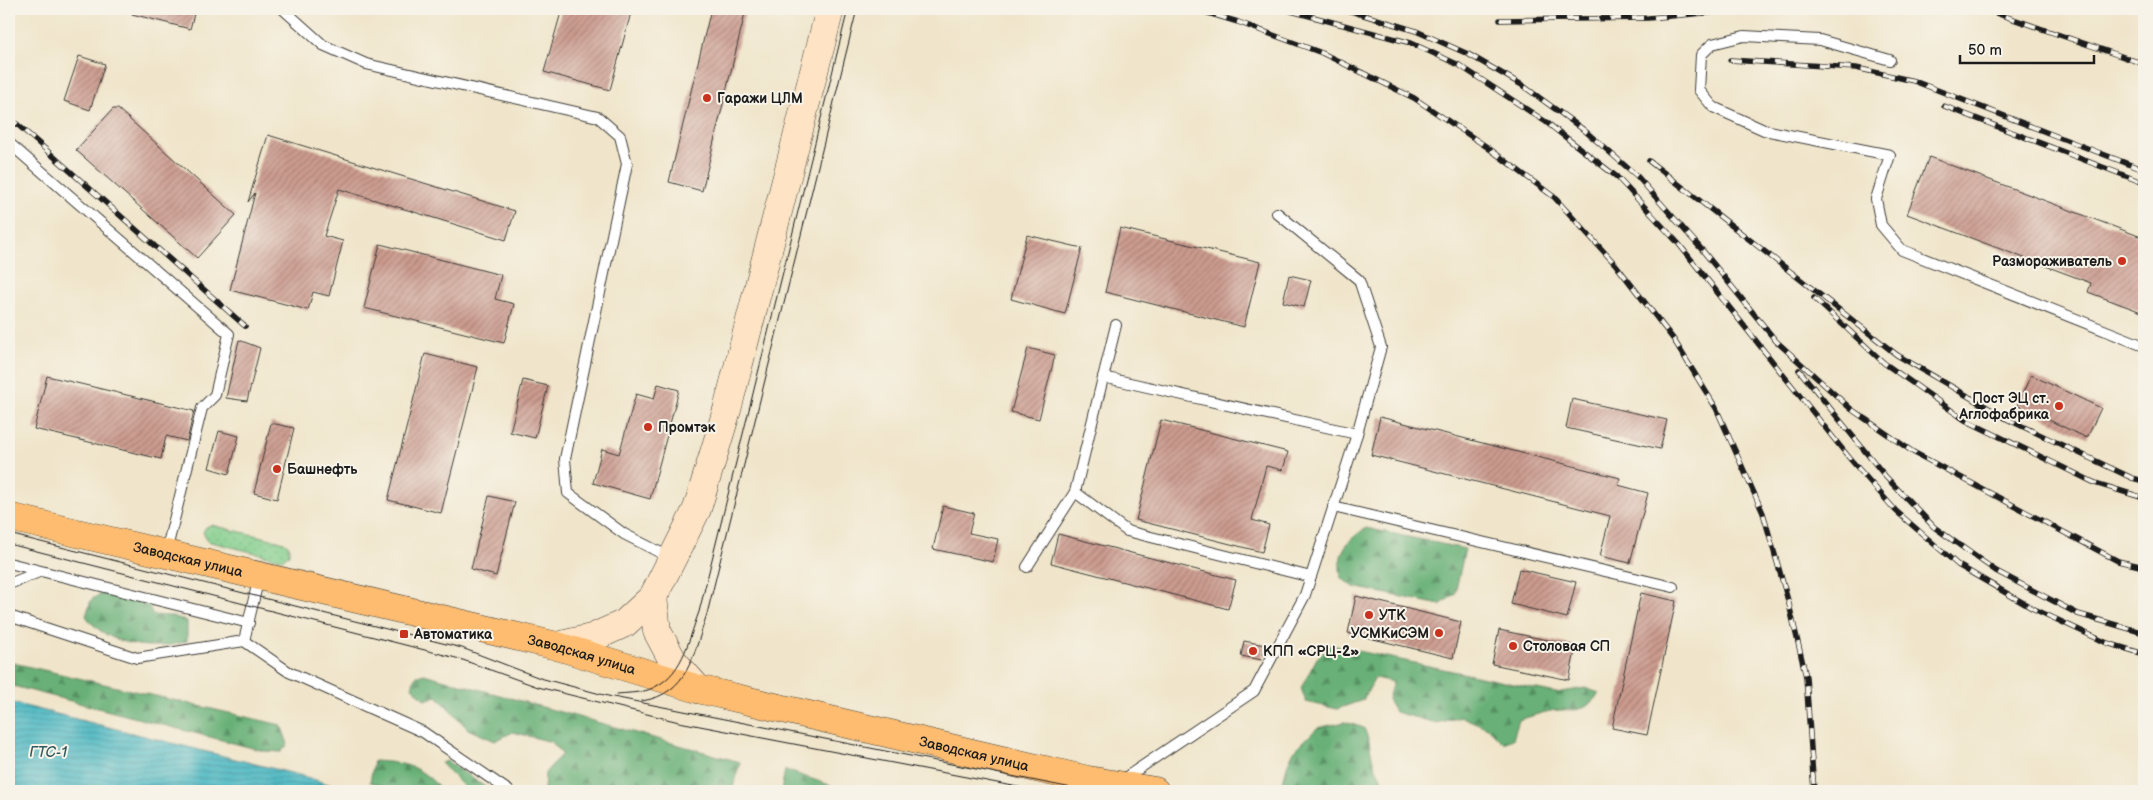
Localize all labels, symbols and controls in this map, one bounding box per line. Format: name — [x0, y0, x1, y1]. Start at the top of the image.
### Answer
scale bar — [1960, 32, 2094, 64]
text: 50 m — [1968, 41, 2002, 60]
place label: Гаражи ЦЛМ — [717, 90, 803, 107]
marker: Гаражи ЦЛМ — [701, 92, 713, 104]
place label: Размораживатель — [1992, 253, 2113, 270]
marker: Размораживатель — [2116, 255, 2128, 267]
place label: Пост ЭЦ ст. Аглофабрика — [1958, 390, 2050, 423]
marker: Пост ЭЦ ст. Аглофабрика — [2053, 400, 2065, 412]
place label: Промтэк — [658, 419, 716, 436]
marker: Промтэк — [642, 421, 654, 433]
place label: Башнефть — [287, 461, 358, 478]
marker: Башнефть — [271, 463, 283, 475]
street label: Заводская улица — [132, 539, 245, 581]
place label: УТК — [1379, 607, 1406, 624]
marker: УТК — [1363, 609, 1375, 621]
place label: УСМКиСЭМ — [1351, 625, 1429, 642]
place label: Автоматика — [413, 626, 493, 643]
marker: УСМКиСЭМ — [1433, 627, 1445, 639]
marker: Автоматика — [398, 628, 410, 640]
street label: Заводская улица — [526, 631, 638, 679]
place label: Столовая СП — [1523, 638, 1610, 655]
marker: Столовая СП — [1507, 640, 1519, 652]
place label: КПП «СРЦ-2» — [1263, 643, 1359, 660]
marker: КПП «СРЦ-2» — [1247, 645, 1259, 657]
street label: Заводская улица — [918, 733, 1031, 775]
water label: ГТС-1 — [29, 743, 67, 762]

